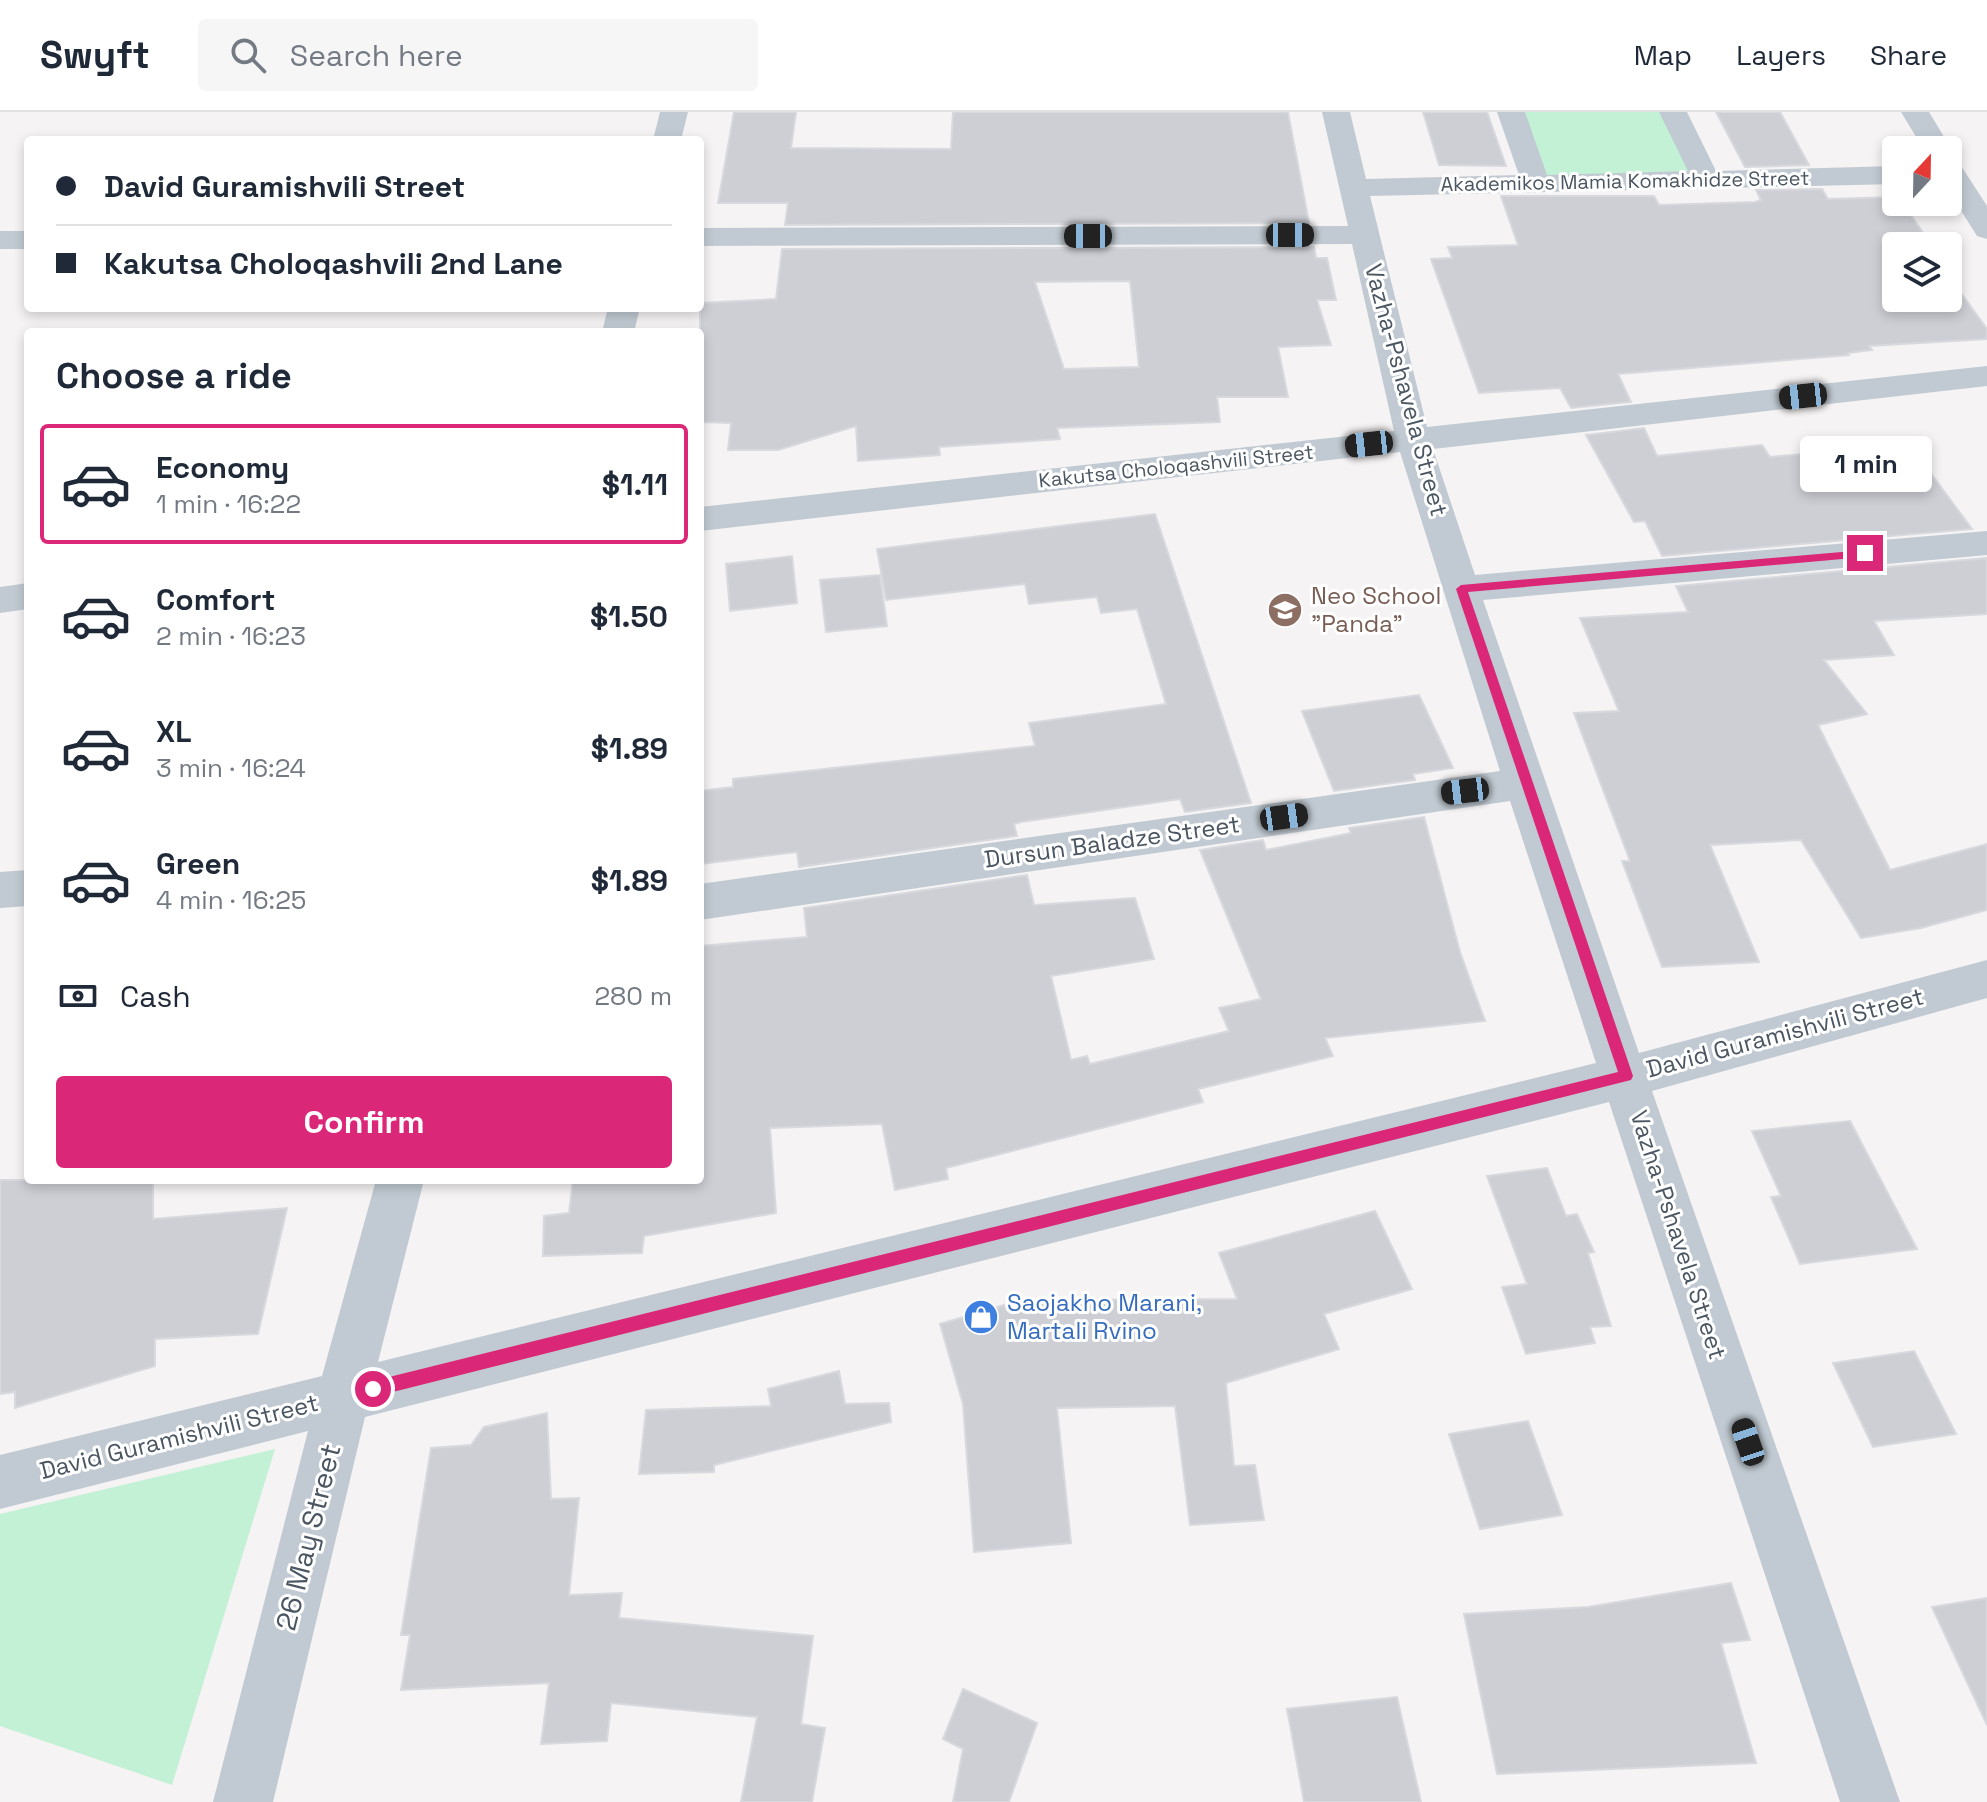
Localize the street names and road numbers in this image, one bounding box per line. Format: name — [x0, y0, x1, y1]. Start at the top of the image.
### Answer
street label: Akademikos Mamia Komakhidze Street — [1440, 165, 1810, 197]
street label: Vazha-Pshavela Street — [1358, 260, 1455, 519]
street label: Kakutsa Choloqashvili Street — [1037, 439, 1315, 493]
street label: Dursun Baladze Street — [982, 808, 1242, 875]
street label: David Guramishvili Street — [1643, 981, 1927, 1085]
street label: Vazha-Pshavela Street — [1624, 1106, 1733, 1363]
street label: David Guramishvili Street — [36, 1387, 321, 1486]
street label: 26 May Street — [267, 1440, 349, 1634]

